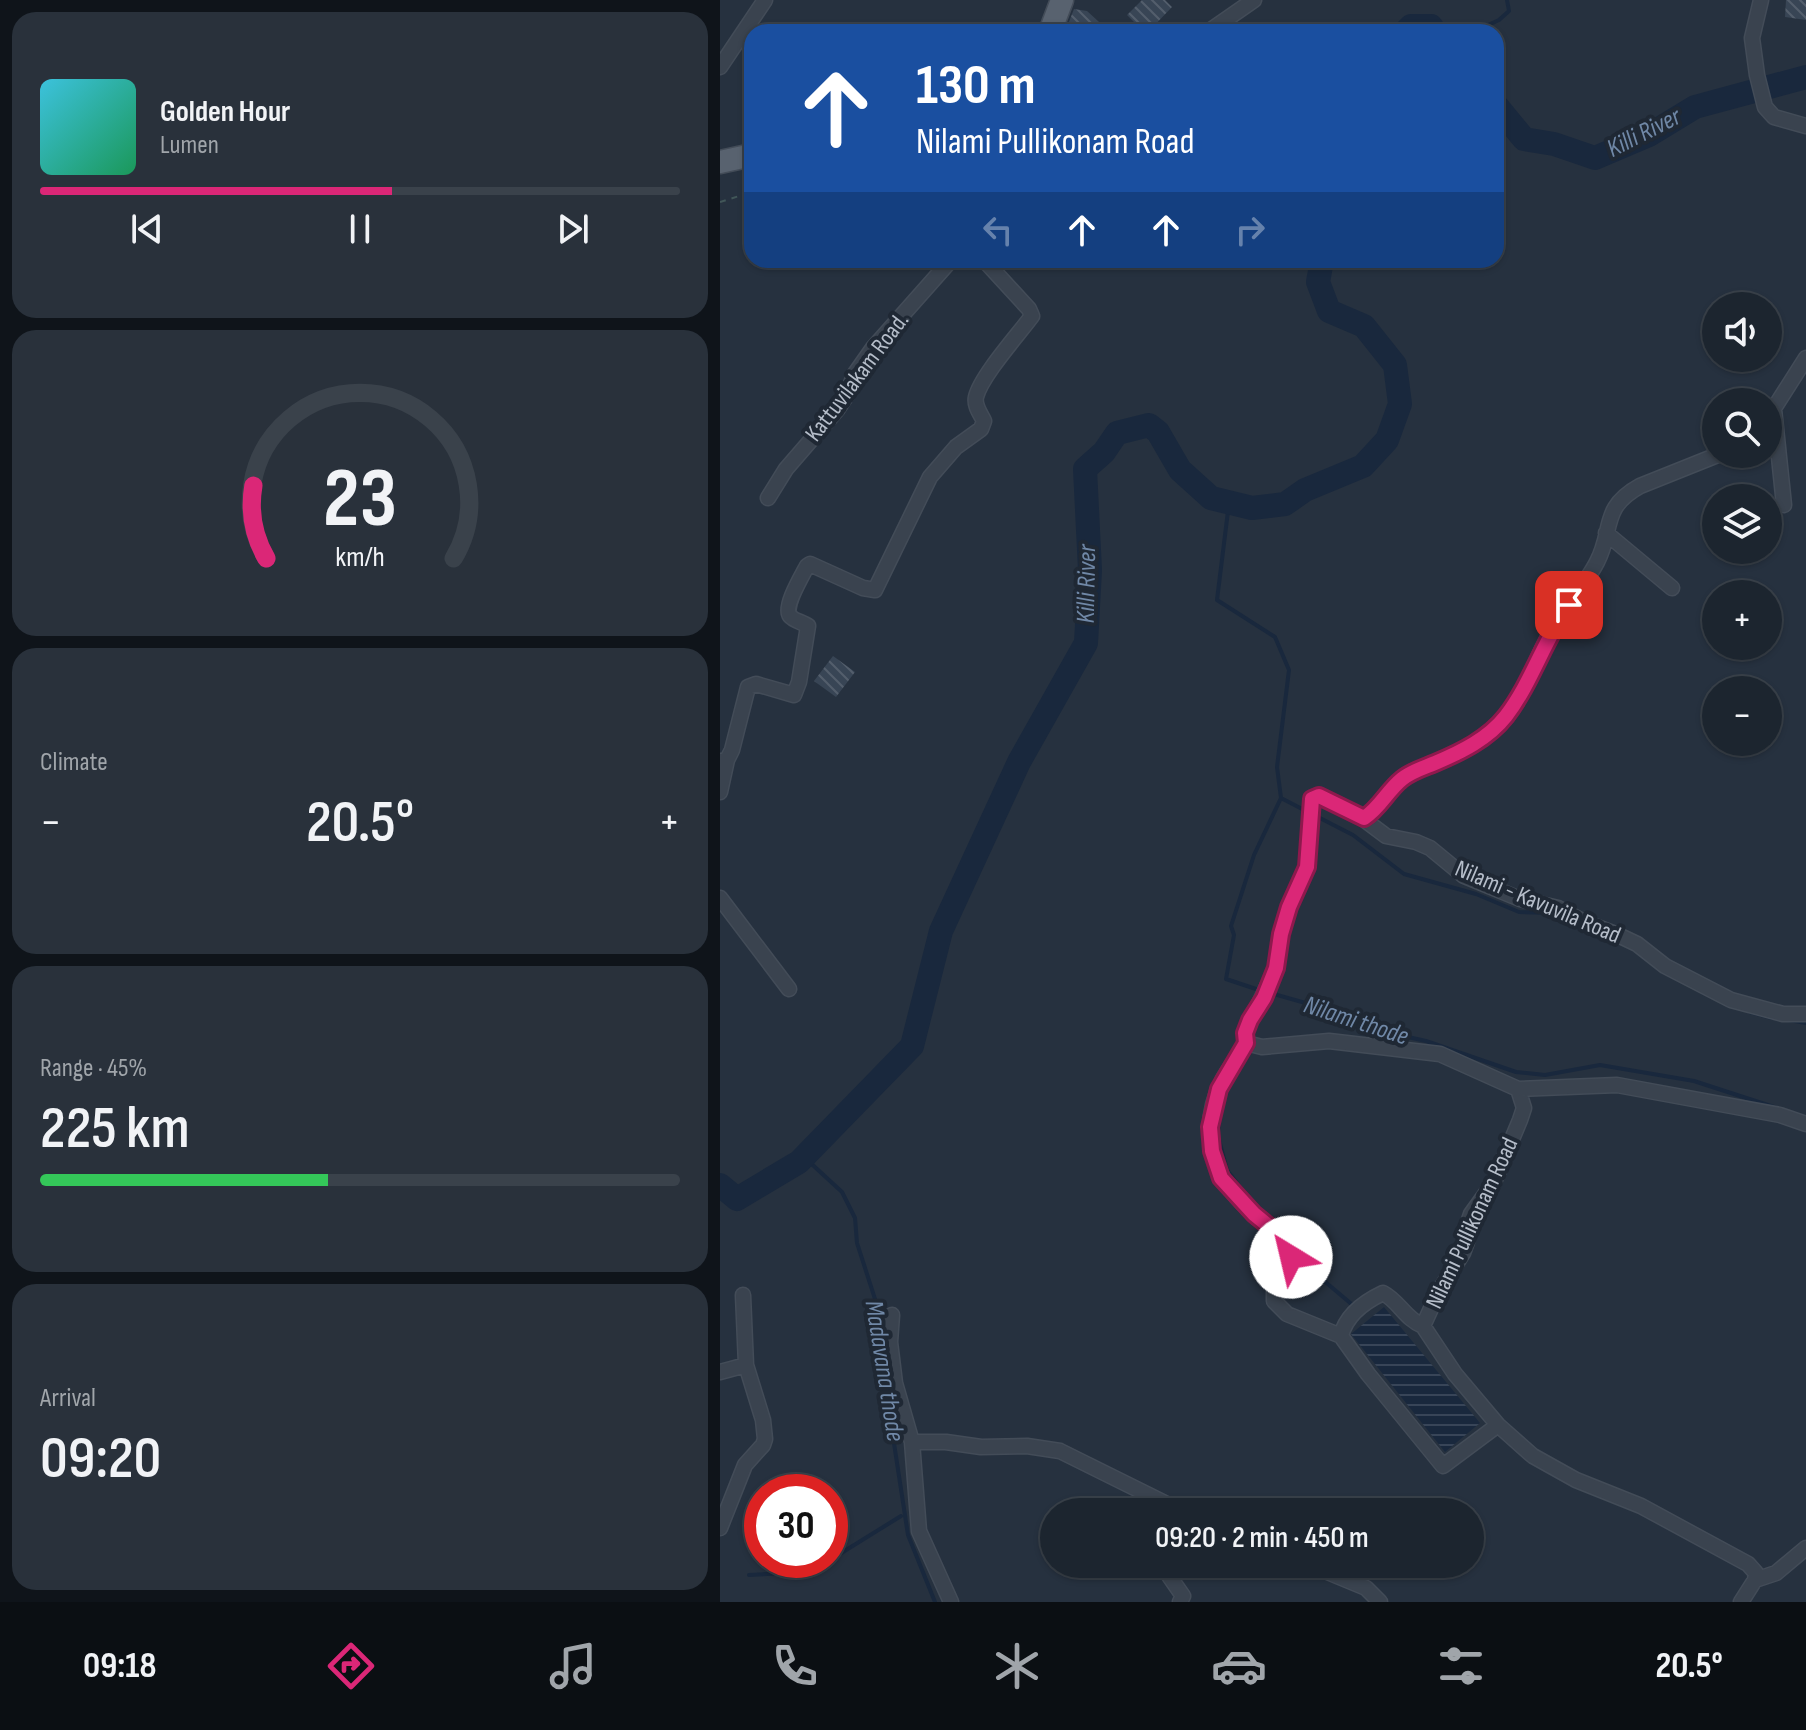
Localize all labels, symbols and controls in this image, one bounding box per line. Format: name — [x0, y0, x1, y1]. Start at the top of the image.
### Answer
text: 130 m — [916, 53, 1036, 120]
icon: ahead — [784, 56, 888, 160]
text: Golden Hour — [160, 94, 290, 130]
water label: Killi River — [1602, 101, 1688, 165]
text: Nilami Pullikonam Road — [916, 121, 1194, 164]
text: Lumen — [160, 130, 219, 161]
icon: previous — [125, 207, 169, 251]
icon: pause — [338, 207, 382, 251]
icon: next — [551, 207, 595, 251]
icon: left — [976, 208, 1020, 252]
icon: ahead — [1060, 208, 1104, 252]
icon: ahead — [1144, 208, 1188, 252]
icon: right — [1228, 208, 1272, 252]
map controls — [1702, 292, 1782, 756]
button: sound — [1702, 292, 1782, 372]
street label: Kattuvilakam Road. — [799, 307, 915, 447]
button: search — [1702, 388, 1782, 468]
text: 23 — [323, 450, 397, 550]
button: layers — [1702, 484, 1782, 564]
text: km/h — [335, 540, 385, 575]
water label: Killi River — [1071, 543, 1103, 624]
pin — [1535, 571, 1603, 639]
button: + — [1702, 580, 1782, 660]
icon: arrive — [1547, 583, 1591, 627]
button: − — [1702, 676, 1782, 756]
text: Climate — [40, 747, 108, 778]
text: 20.5° — [306, 787, 414, 859]
text: − — [40, 796, 62, 849]
text: + — [658, 796, 680, 849]
street label: Nilami - Kavuvila Road — [1451, 854, 1625, 950]
water label: Nilami thode — [1300, 990, 1412, 1052]
text: Range · 45% — [40, 1053, 147, 1084]
text: 225 km — [40, 1093, 190, 1165]
street label: Nilami Pullikonam Road — [1420, 1133, 1524, 1313]
position arrow — [1249, 1215, 1333, 1299]
water label: Madavana thode — [858, 1298, 910, 1444]
text: Arrival — [40, 1383, 96, 1414]
text: 09:20 — [40, 1423, 161, 1495]
speed limit sign: 30 — [744, 1474, 848, 1578]
text: 09:20 · 2 min · 450 m — [1155, 1520, 1369, 1556]
icon: directions — [323, 1638, 379, 1694]
icon: music — [545, 1638, 601, 1694]
icon: phone — [767, 1638, 823, 1694]
icon: climate — [989, 1638, 1045, 1694]
icon: car — [1211, 1638, 1267, 1694]
icon: filters — [1433, 1638, 1489, 1694]
text: 09:18 — [83, 1645, 156, 1688]
text: 20.5° — [1656, 1645, 1723, 1688]

